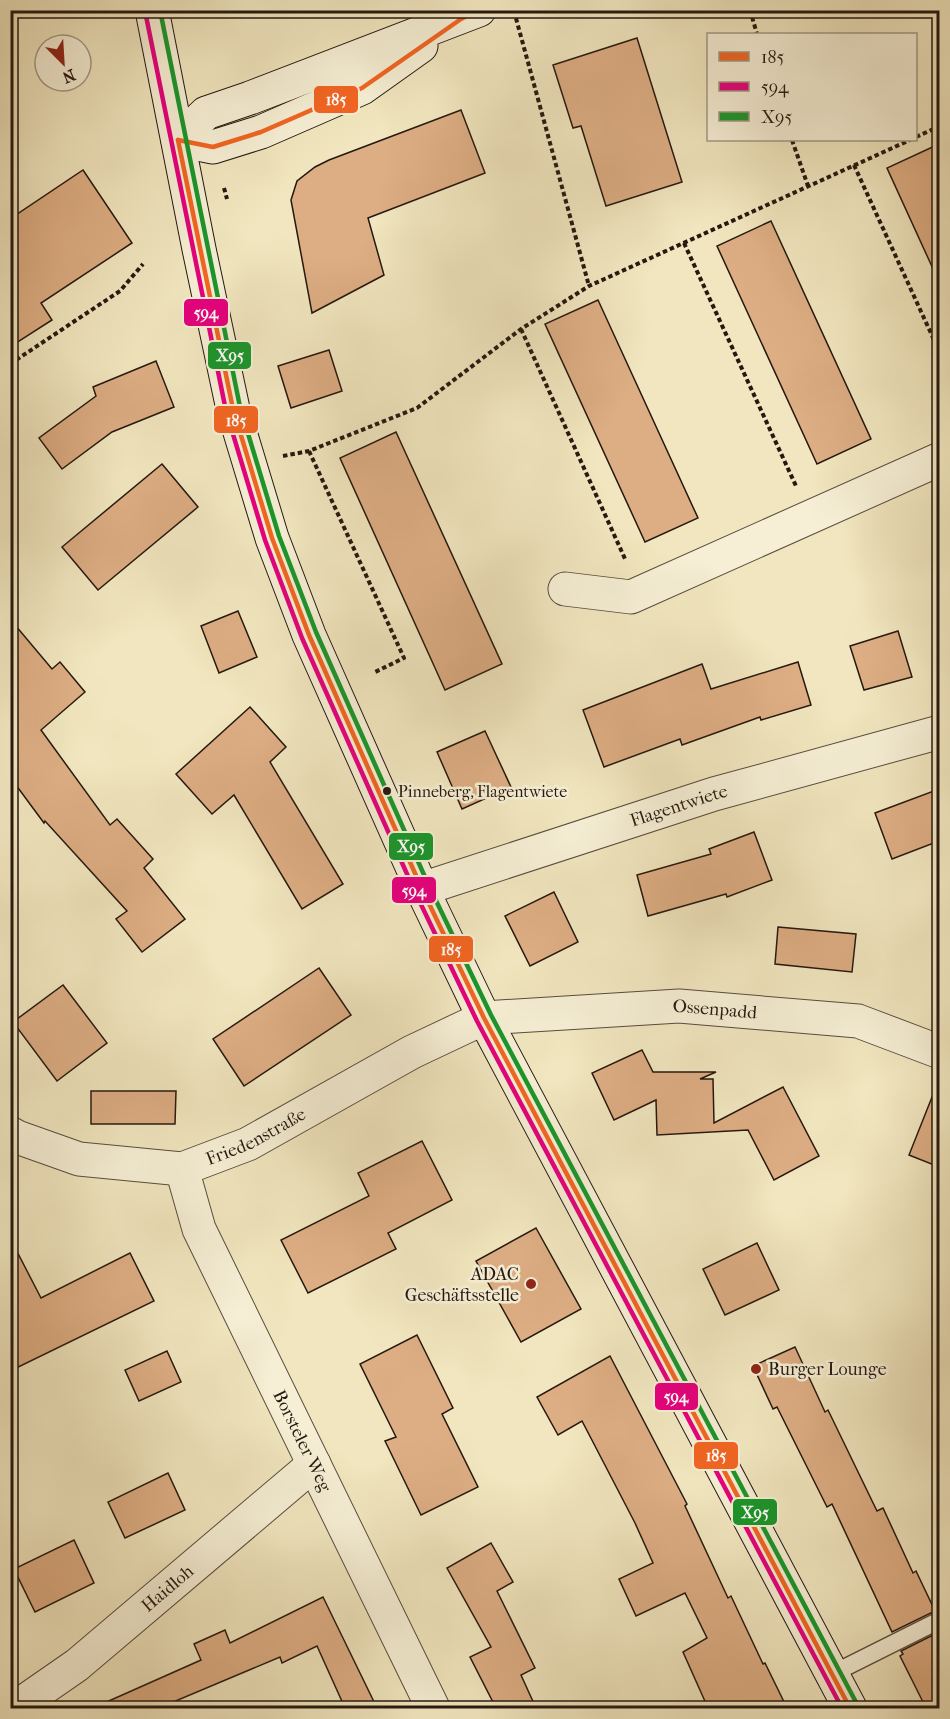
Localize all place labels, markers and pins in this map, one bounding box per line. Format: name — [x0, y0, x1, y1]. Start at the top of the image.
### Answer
place label: Pinneberg, Flagentwiete — [398, 782, 567, 801]
marker: Pinneberg, Flagentwiete — [381, 785, 393, 797]
place label: ADAC Geschäftsstelle — [405, 1264, 519, 1306]
marker: ADAC Geschäftsstelle — [524, 1277, 538, 1291]
place label: Burger Lounge — [768, 1359, 887, 1380]
marker: Burger Lounge — [749, 1362, 763, 1376]

